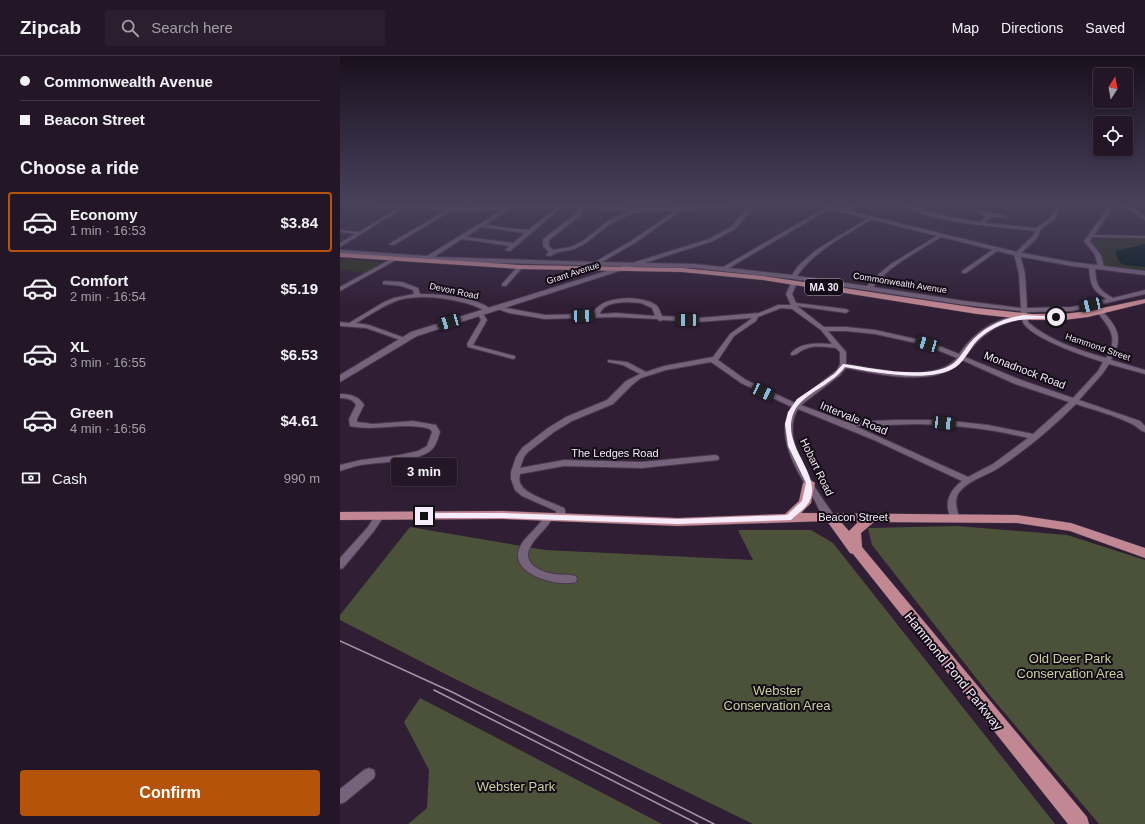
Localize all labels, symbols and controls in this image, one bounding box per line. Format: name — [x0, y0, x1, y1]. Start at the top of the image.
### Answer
search box — [105, 10, 385, 46]
text: Zipcab — [20, 17, 81, 38]
icon: search — [119, 17, 141, 39]
text: Search here — [151, 19, 233, 36]
text: Map — [952, 20, 979, 36]
text: Directions — [1001, 20, 1063, 36]
text: Saved — [1085, 20, 1125, 36]
north arrow — [1093, 68, 1133, 108]
map controls — [1093, 68, 1133, 156]
text: Commonwealth Avenue — [44, 73, 213, 90]
text: Beacon Street — [44, 111, 145, 128]
button: locate — [1093, 116, 1133, 156]
text: Choose a ride — [20, 158, 139, 178]
icon: car — [22, 204, 58, 240]
text: Economy — [70, 206, 138, 223]
text: $3.84 — [280, 214, 318, 231]
text: 1 min · 16:53 — [70, 223, 146, 238]
street label: Grant Avenue — [545, 260, 601, 286]
icon: car — [22, 270, 58, 306]
street label: Commonwealth Avenue — [852, 271, 948, 295]
text: Comfort — [70, 272, 128, 289]
road number: MA 30 — [805, 279, 843, 295]
text: $5.19 — [280, 280, 318, 297]
street label: Devon Road — [428, 281, 480, 301]
text: 2 min · 16:54 — [70, 289, 146, 304]
car — [1078, 296, 1104, 314]
route start — [1047, 308, 1065, 326]
car — [571, 310, 595, 322]
car — [436, 313, 462, 331]
car — [675, 314, 699, 326]
street label: Hammond Street — [1064, 331, 1132, 363]
car — [914, 335, 940, 353]
icon: car — [22, 336, 58, 372]
text: XL — [70, 338, 89, 355]
text: $6.53 — [280, 346, 318, 363]
street label: Monadnock Road — [983, 349, 1067, 391]
text: 3 min · 16:55 — [70, 355, 146, 370]
car — [750, 381, 776, 403]
street label: Intervale Road — [819, 399, 889, 437]
icon: car — [22, 402, 58, 438]
text: Green — [70, 404, 113, 421]
text: $4.61 — [280, 412, 318, 429]
car — [931, 416, 957, 430]
text: 4 min · 16:56 — [70, 421, 146, 436]
street label: Hobart Road — [798, 436, 836, 498]
street label: The Ledges Road — [571, 447, 659, 459]
callout: 3 min — [391, 458, 457, 486]
text: 3 min — [407, 464, 441, 479]
icon: cash — [20, 467, 42, 489]
text: Cash — [52, 470, 87, 487]
text: 990 m — [284, 471, 320, 486]
route end — [415, 507, 433, 525]
street label: Beacon Street — [818, 511, 888, 523]
street label: Hammond Pond Parkway — [901, 609, 1006, 734]
park label: Old Deer Park Conservation Area — [1017, 651, 1124, 681]
park label: Webster Conservation Area — [724, 683, 831, 713]
button: Confirm — [20, 770, 320, 816]
park label: Webster Park — [477, 779, 556, 794]

